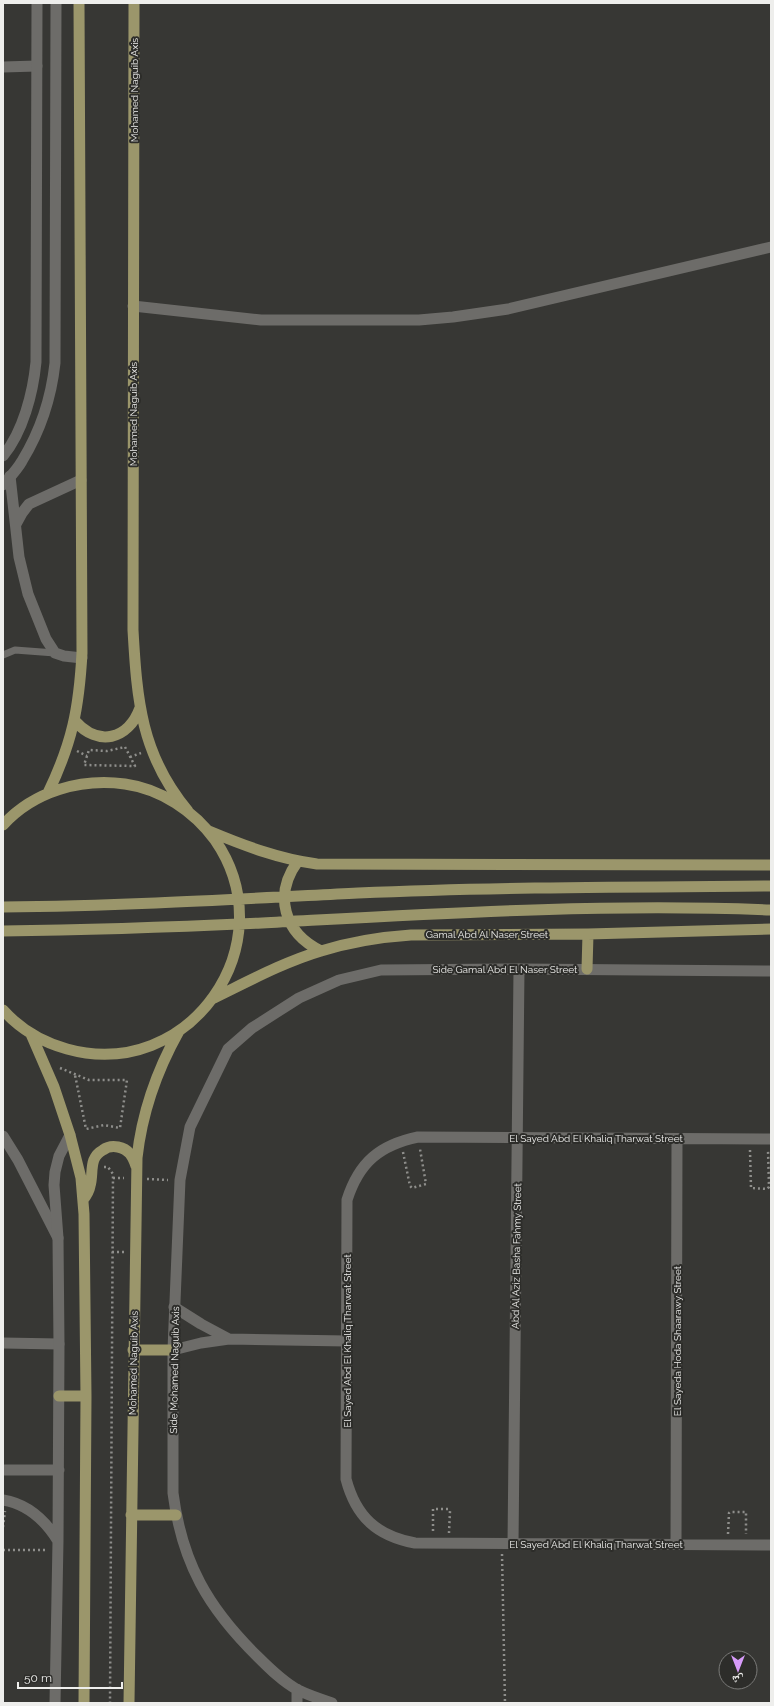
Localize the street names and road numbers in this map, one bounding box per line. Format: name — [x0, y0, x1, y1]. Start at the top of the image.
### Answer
street label: Mohamed Naguib Axis — [129, 38, 140, 142]
street label: Mohamed Naguib Axis — [128, 362, 139, 466]
street label: Gamal Abd Al Naser Street — [426, 929, 549, 940]
street label: Side Gamal Abd El Naser Street — [433, 964, 578, 975]
street label: El Sayed Abd El Khaliq Tharwat Street — [509, 1133, 683, 1144]
street label: Abd Al Aziz Basha Fahmy Street — [510, 1182, 523, 1329]
street label: El Sayed Abd El Khaliq Tharwat Street — [342, 1254, 353, 1428]
street label: El Sayeda Hoda Shaarawy Street — [672, 1265, 683, 1416]
street label: Side Mohamed Naguib Axis — [168, 1306, 181, 1434]
street label: Mohamed Naguib Axis — [127, 1311, 140, 1415]
street label: El Sayed Abd El Khaliq Tharwat Street — [509, 1539, 683, 1550]

